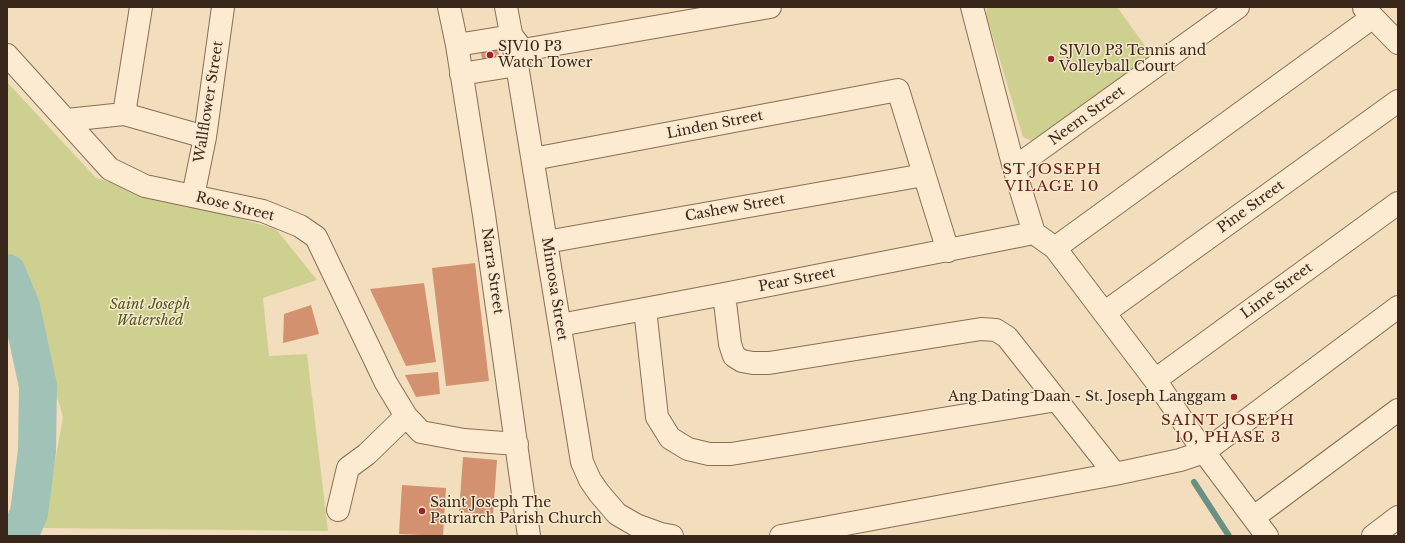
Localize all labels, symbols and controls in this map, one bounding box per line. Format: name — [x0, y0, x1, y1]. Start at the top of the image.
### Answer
place label: SJV10 P3 Watch Tower — [498, 39, 592, 72]
street label: Wallflower Street — [191, 40, 227, 164]
place label: SJV10 P3 Tennis and Volleyball Court — [1059, 43, 1206, 76]
marker: SJV10 P3 Watch Tower — [485, 50, 495, 60]
marker: SJV10 P3 Tennis and Volleyball Court — [1046, 54, 1056, 64]
street label: Neem Street — [1046, 83, 1128, 149]
street label: Linden Street — [665, 107, 765, 143]
district label: ST JOSEPH VILAGE 10 — [1002, 161, 1102, 196]
street label: Pine Street — [1214, 177, 1288, 237]
street label: Rose Street — [194, 189, 276, 225]
street label: Cashew Street — [684, 191, 786, 225]
street label: Narra Street — [478, 227, 506, 315]
street label: Mimosa Street — [538, 236, 570, 342]
street label: Lime Street — [1238, 259, 1316, 323]
street label: Pear Street — [757, 264, 837, 296]
park label: Saint Joseph Watershed — [110, 297, 190, 330]
place label: Ang Dating Daan - St. Joseph Langgam — [948, 389, 1226, 405]
marker: Ang Dating Daan - St. Joseph Langgam — [1229, 392, 1239, 402]
district label: SAINT JOSEPH 10, PHASE 3 — [1161, 412, 1295, 447]
place label: Saint Joseph The Patriarch Parish Church — [430, 495, 602, 528]
marker: Saint Joseph The Patriarch Parish Church — [417, 506, 427, 516]

